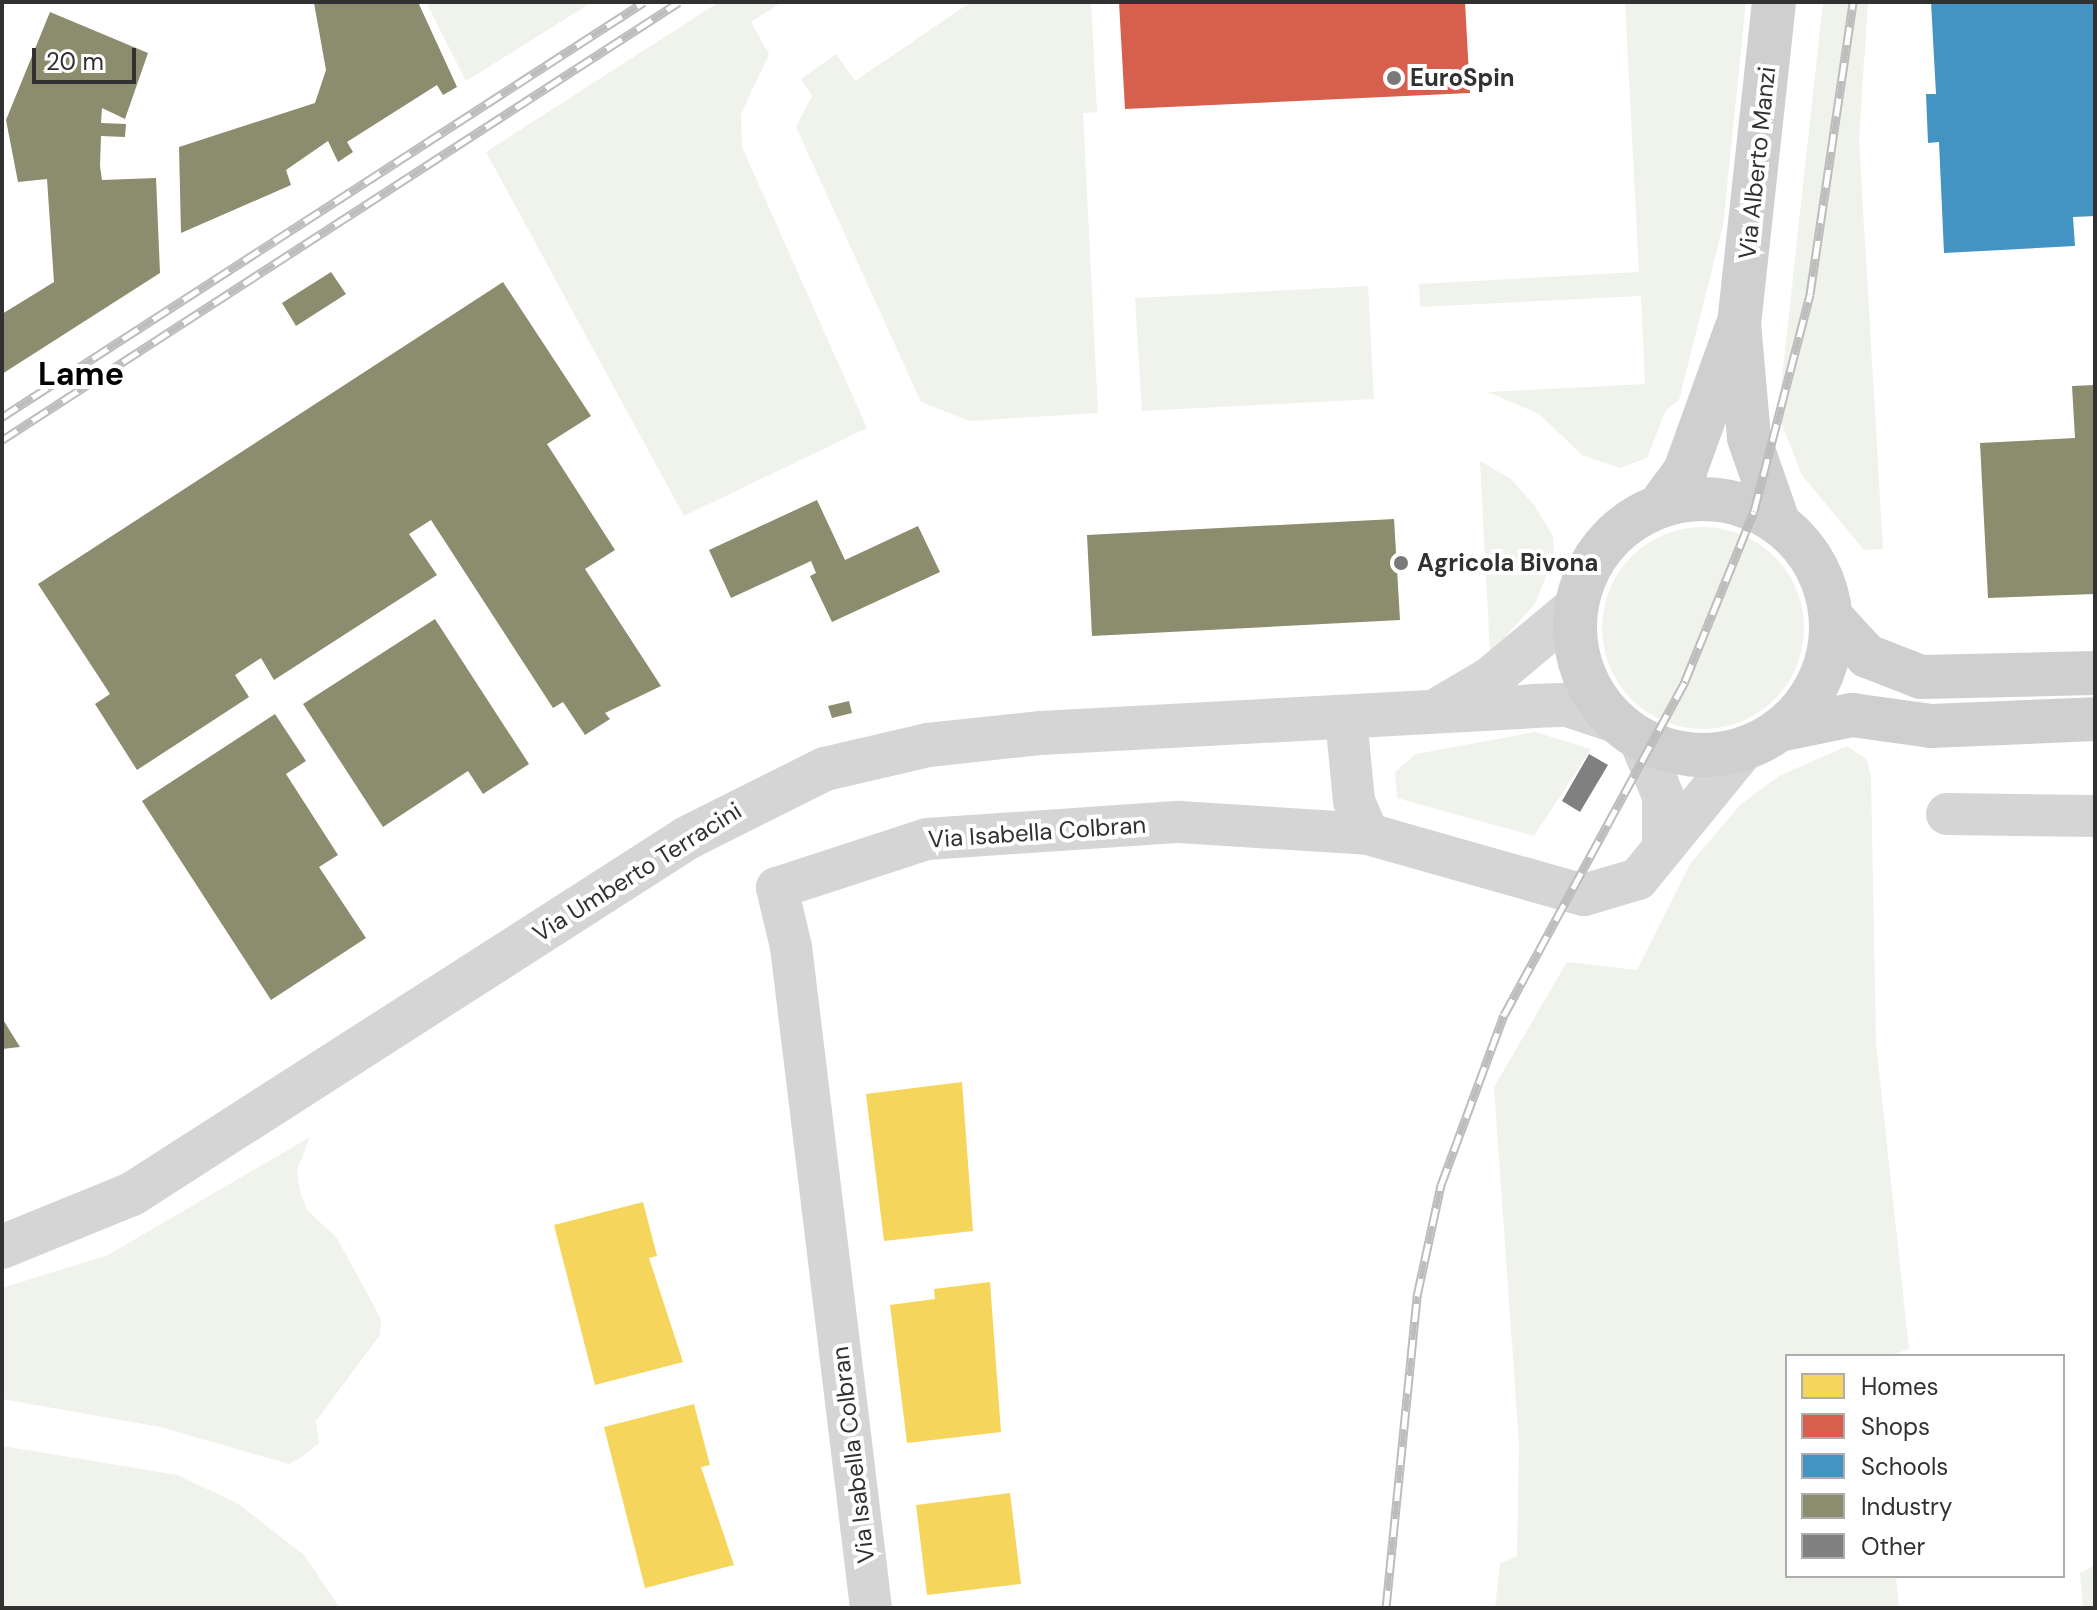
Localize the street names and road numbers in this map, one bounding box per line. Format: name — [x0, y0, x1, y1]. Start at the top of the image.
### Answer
street label: Via Alberto Manzi — [1733, 65, 1781, 261]
street label: Via Umberto Terracini — [527, 796, 747, 948]
street label: Via Isabella Colbran — [927, 810, 1147, 854]
street label: Via Isabella Colbran — [825, 1345, 881, 1565]

